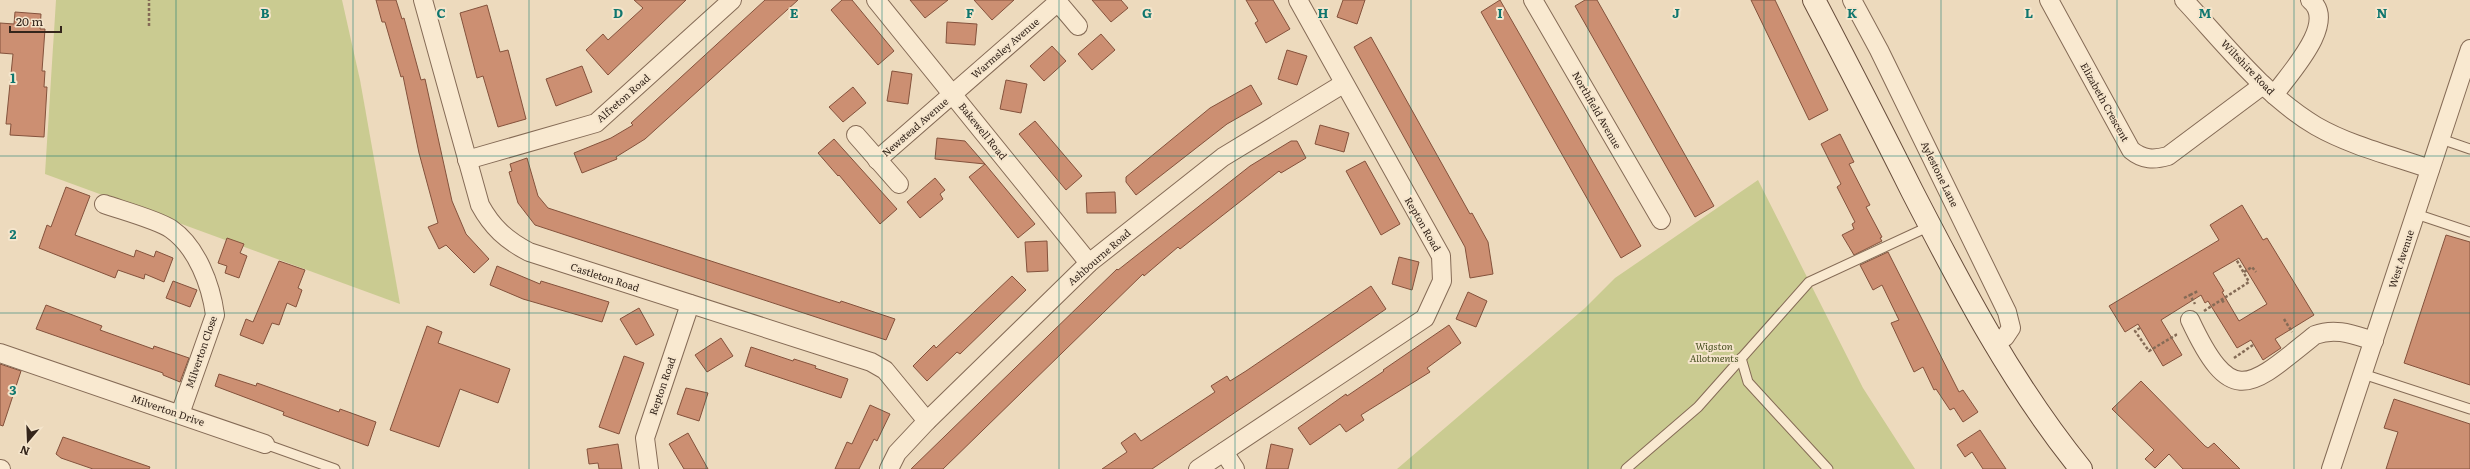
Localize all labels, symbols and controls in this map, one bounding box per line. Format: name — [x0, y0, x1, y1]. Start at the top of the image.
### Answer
text: B — [261, 3, 270, 22]
text: C — [436, 3, 446, 22]
text: D — [613, 3, 623, 22]
text: E — [790, 3, 799, 22]
text: F — [966, 3, 974, 22]
text: G — [1142, 3, 1152, 22]
text: H — [1318, 3, 1329, 22]
text: I — [1497, 3, 1503, 22]
text: J — [1672, 3, 1680, 22]
text: K — [1847, 3, 1858, 22]
text: L — [2025, 3, 2033, 22]
text: M — [2199, 3, 2212, 22]
text: N — [2377, 3, 2388, 22]
scale bar — [10, 8, 61, 34]
text: 20 m — [16, 12, 43, 30]
street label: Warmsley Avenue — [967, 14, 1042, 82]
street label: Wiltshire Road — [2218, 36, 2279, 98]
street label: Elizabeth Crescent — [2077, 60, 2133, 144]
text: 1 — [10, 68, 16, 87]
street label: Northfield Avenue — [1569, 68, 1626, 151]
street label: Alfreton Road — [593, 70, 653, 125]
street label: Newstead Avenue — [878, 94, 951, 160]
street label: Bakewell Road — [956, 99, 1011, 162]
street label: Aylestone Lane — [1918, 138, 1963, 209]
street label: Repton Road — [1402, 194, 1445, 254]
text: 2 — [10, 224, 17, 243]
street label: Ashbourne Road — [1064, 225, 1133, 288]
street label: West Avenue — [2384, 228, 2417, 290]
street label: Castleton Road — [569, 258, 642, 295]
street label: Milverton Close — [181, 314, 220, 390]
park label: Wigston Allotments — [1689, 338, 1739, 365]
street label: Repton Road — [645, 355, 679, 417]
text: 3 — [9, 380, 17, 399]
street label: Milverton Drive — [130, 390, 207, 429]
north arrow — [8, 421, 48, 461]
text: N — [17, 442, 31, 460]

